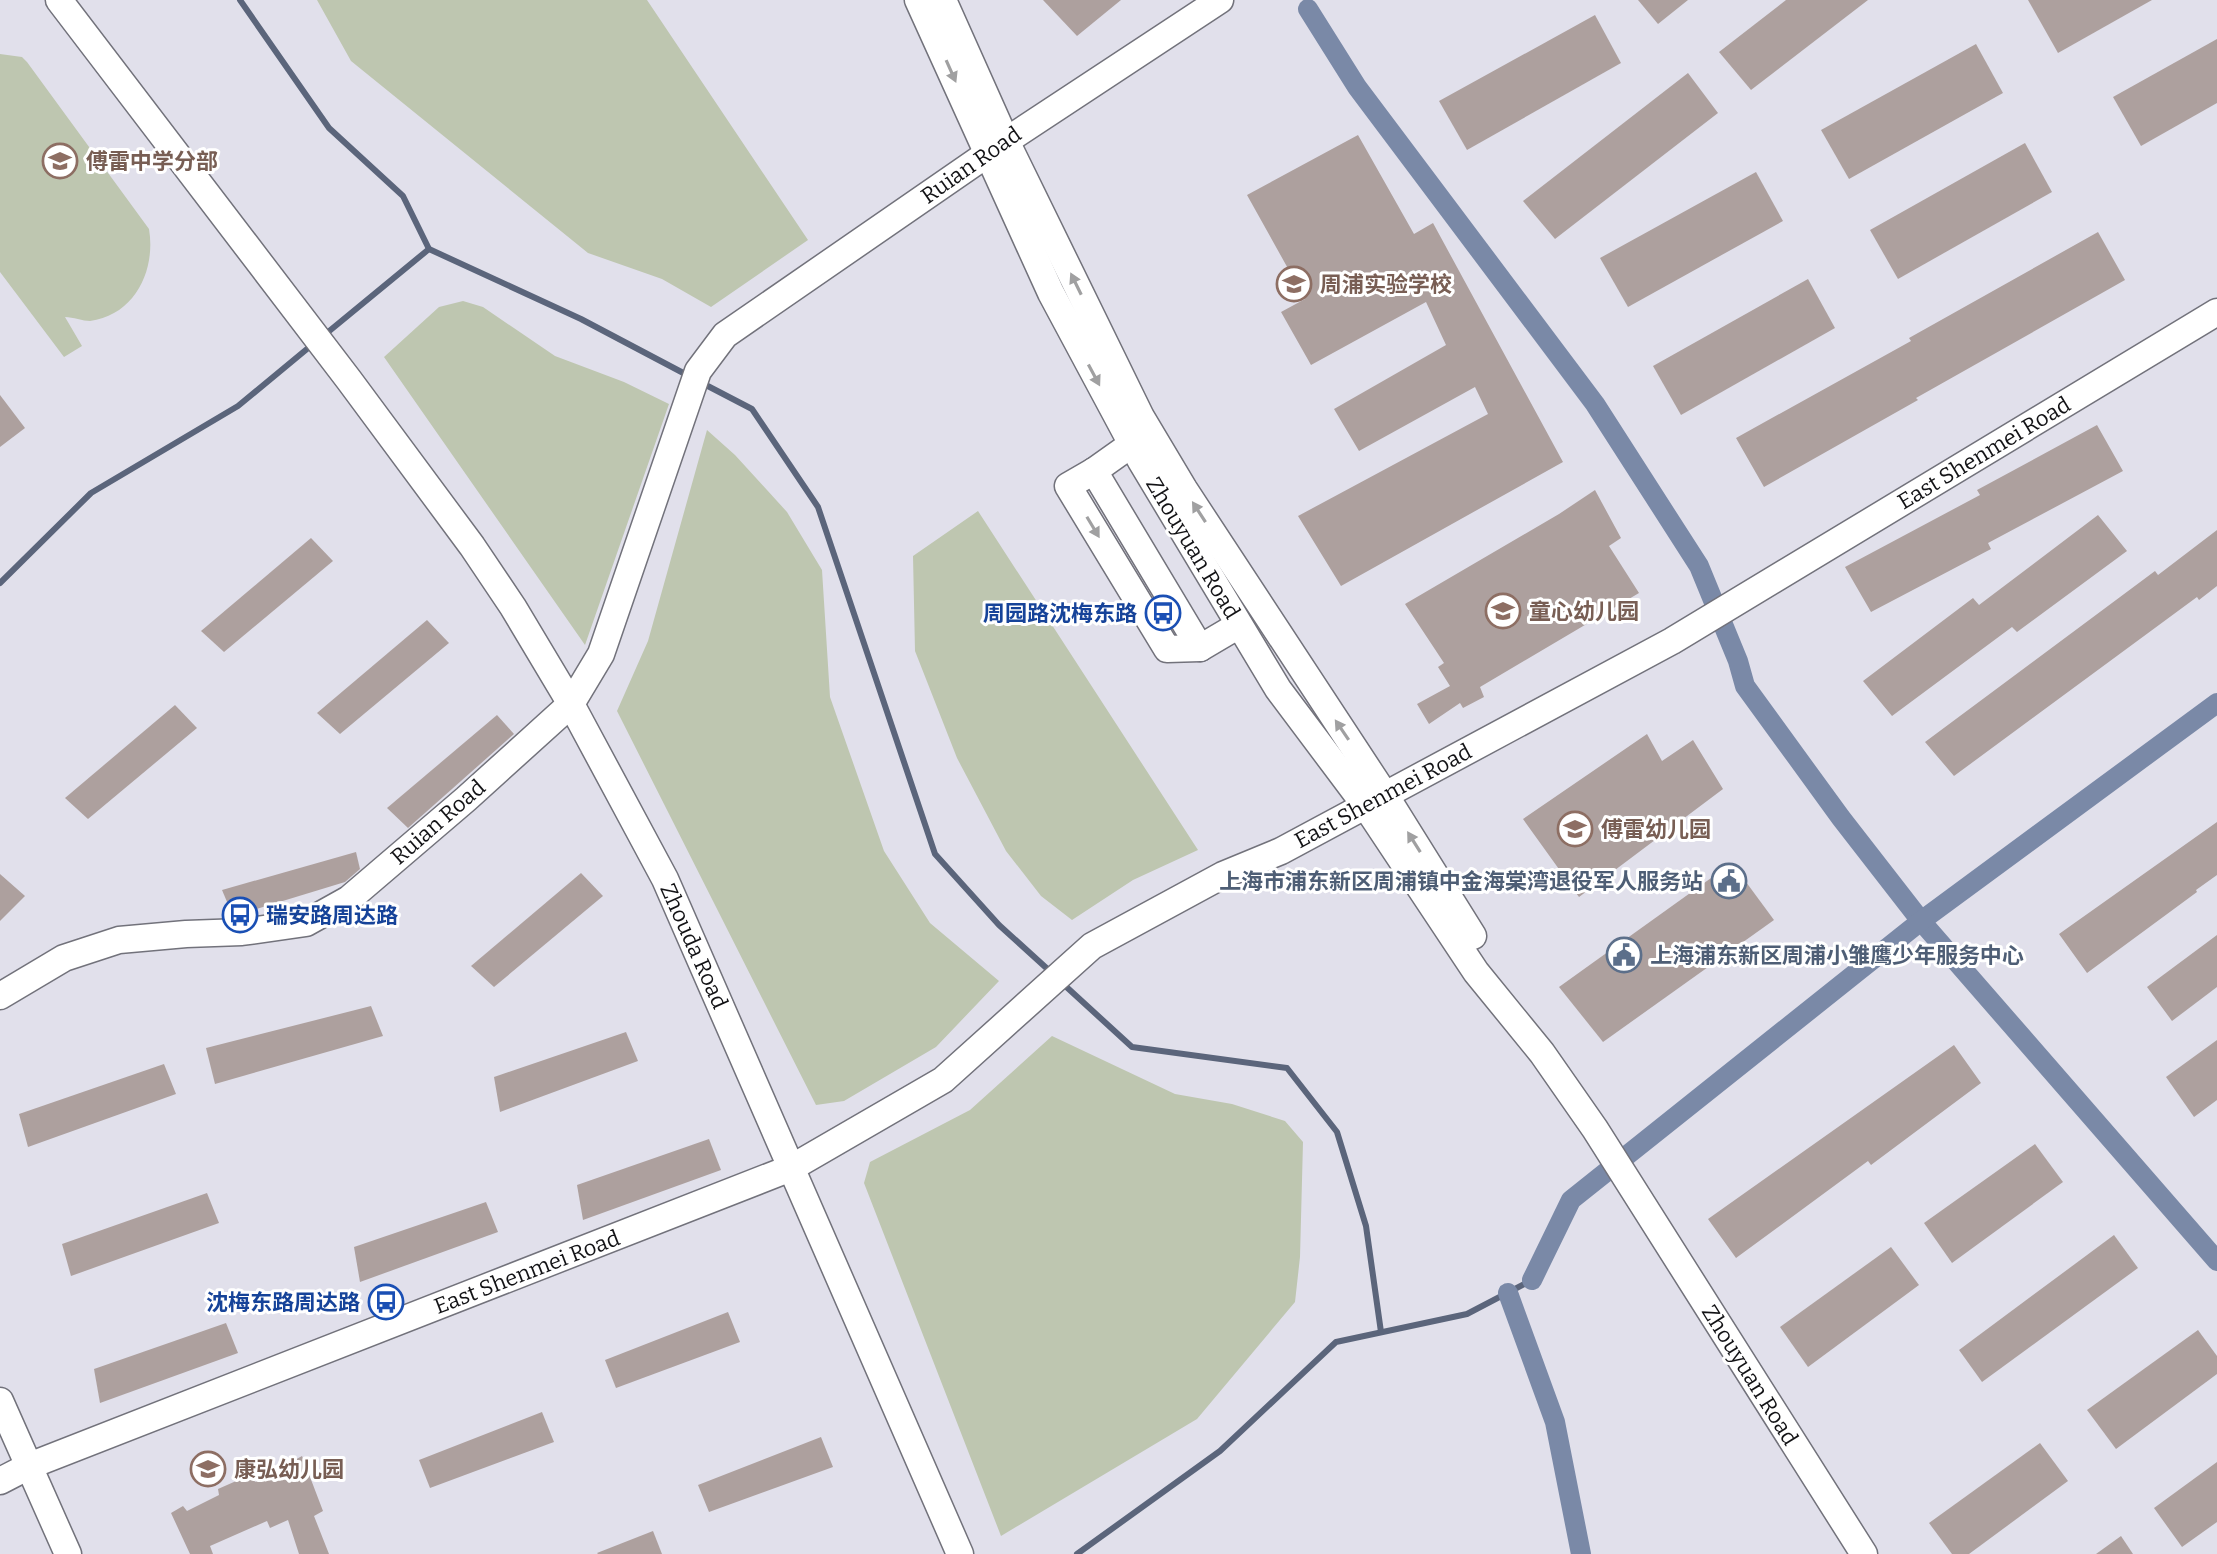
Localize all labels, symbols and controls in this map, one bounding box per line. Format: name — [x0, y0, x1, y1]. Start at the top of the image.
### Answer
one-way arrow — [944, 59, 957, 83]
street label: Ruian Road — [916, 121, 1026, 209]
school or university icon: 傅雷中学分部 — [41, 142, 79, 180]
place label: 傅雷中学分部 — [86, 148, 218, 175]
school or university icon: 周浦实验学校 — [1275, 265, 1313, 303]
place label: 周浦实验学校 — [1320, 271, 1452, 298]
one-way arrow — [1069, 272, 1083, 295]
one-way arrow — [1088, 364, 1101, 387]
street label: East Shenmei Road — [1893, 391, 2075, 515]
street label: Zhouyuan Road — [1140, 472, 1246, 624]
one-way arrow — [1191, 502, 1206, 523]
one-way arrow — [1086, 516, 1100, 538]
school or university icon: 童心幼儿园 — [1484, 592, 1522, 630]
bus stop icon: 周园路沈梅东路 — [1144, 594, 1182, 632]
place label: 童心幼儿园 — [1529, 598, 1639, 625]
place label: 周园路沈梅东路 — [983, 600, 1137, 627]
one-way arrow — [1334, 719, 1349, 740]
street label: East Shenmei Road — [1290, 738, 1476, 854]
street label: Ruian Road — [385, 774, 491, 870]
school or university icon: 傅雷幼儿园 — [1556, 810, 1594, 848]
place label: 傅雷幼儿园 — [1601, 816, 1711, 843]
one-way arrow — [1408, 831, 1422, 853]
public building icon: 上海市浦东新区周浦镇中金海棠湾退役军人服务站 — [1710, 862, 1748, 900]
place label: 上海市浦东新区周浦镇中金海棠湾退役军人服务站 — [1219, 868, 1703, 895]
street label: Zhouda Road — [654, 879, 734, 1013]
bus stop icon: 瑞安路周达路 — [221, 896, 259, 934]
place label: 瑞安路周达路 — [266, 902, 398, 929]
public building icon: 上海浦东新区周浦小雏鹰少年服务中心 — [1605, 936, 1643, 974]
place label: 上海浦东新区周浦小雏鹰少年服务中心 — [1650, 942, 2024, 969]
street label: East Shenmei Road — [430, 1224, 624, 1320]
bus stop icon: 沈梅东路周达路 — [367, 1283, 405, 1321]
place label: 沈梅东路周达路 — [206, 1289, 360, 1316]
street label: Zhouyuan Road — [1696, 1300, 1804, 1450]
school or university icon: 康弘幼儿园 — [189, 1450, 227, 1488]
place label: 康弘幼儿园 — [234, 1456, 344, 1483]

